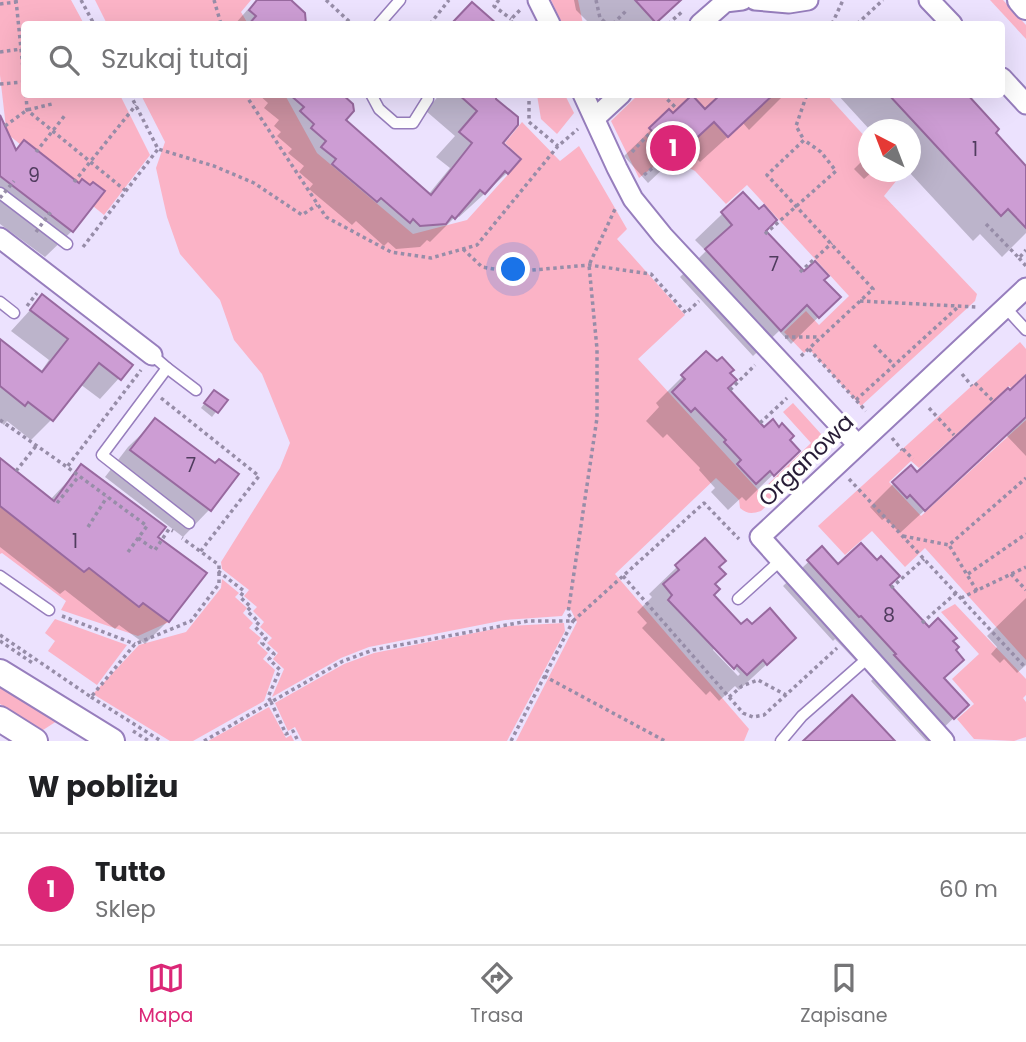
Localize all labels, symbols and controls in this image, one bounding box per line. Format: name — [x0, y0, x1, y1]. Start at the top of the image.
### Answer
search box — [21, 21, 1005, 98]
icon: search — [45, 41, 83, 79]
text: Szukaj tutaj — [101, 41, 249, 77]
north arrow — [858, 119, 921, 182]
pin: 1 — [650, 122, 696, 174]
house number: 1 — [972, 136, 978, 163]
house number: 9 — [28, 162, 40, 189]
house number: 7 — [769, 251, 779, 278]
your location — [496, 252, 530, 286]
street label: Organowa — [751, 406, 861, 514]
house number: 7 — [186, 452, 196, 479]
house number: 1 — [72, 528, 78, 555]
house number: 8 — [883, 602, 895, 629]
text: W pobliżu — [28, 765, 179, 808]
text: Tutto — [95, 854, 166, 890]
text: 1 — [47, 873, 55, 905]
text: 60 m — [939, 873, 998, 905]
text: Sklep — [95, 893, 156, 925]
tab: Mapa — [138, 959, 193, 1030]
tab: Trasa — [470, 959, 523, 1030]
tab: Zapisane — [800, 959, 888, 1030]

